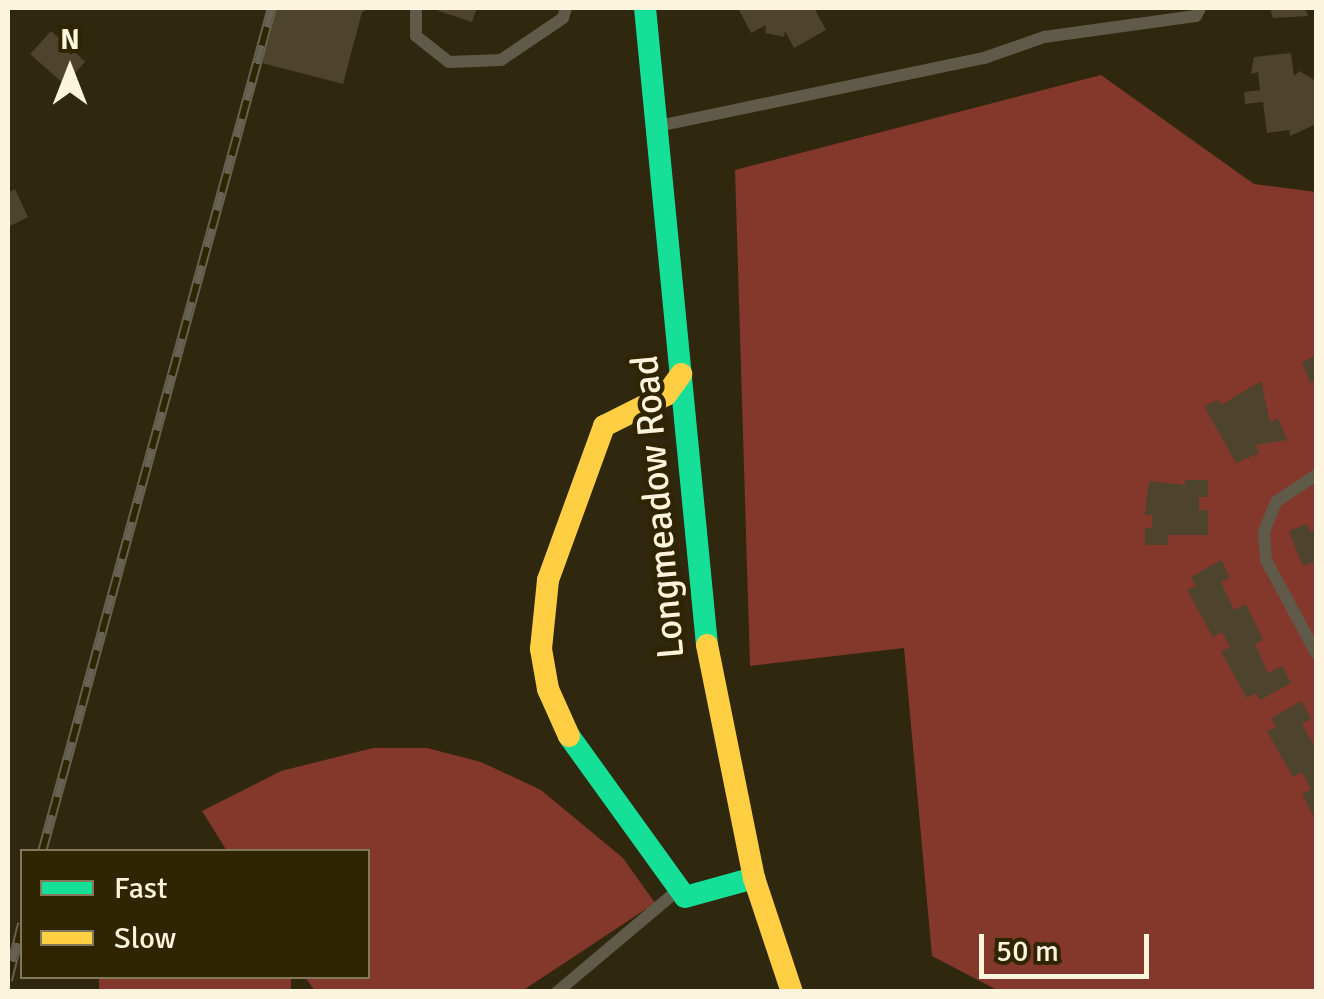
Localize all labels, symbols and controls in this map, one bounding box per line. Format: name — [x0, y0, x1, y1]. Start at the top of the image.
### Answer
north arrow — [20, 20, 120, 120]
text: N — [60, 23, 80, 57]
street label: Longmeadow Road — [622, 353, 694, 661]
legend — [20, 849, 370, 979]
text: Fast — [114, 870, 167, 907]
scale bar — [984, 914, 1154, 976]
text: Slow — [114, 920, 176, 957]
text: 50 m — [996, 933, 1059, 970]

